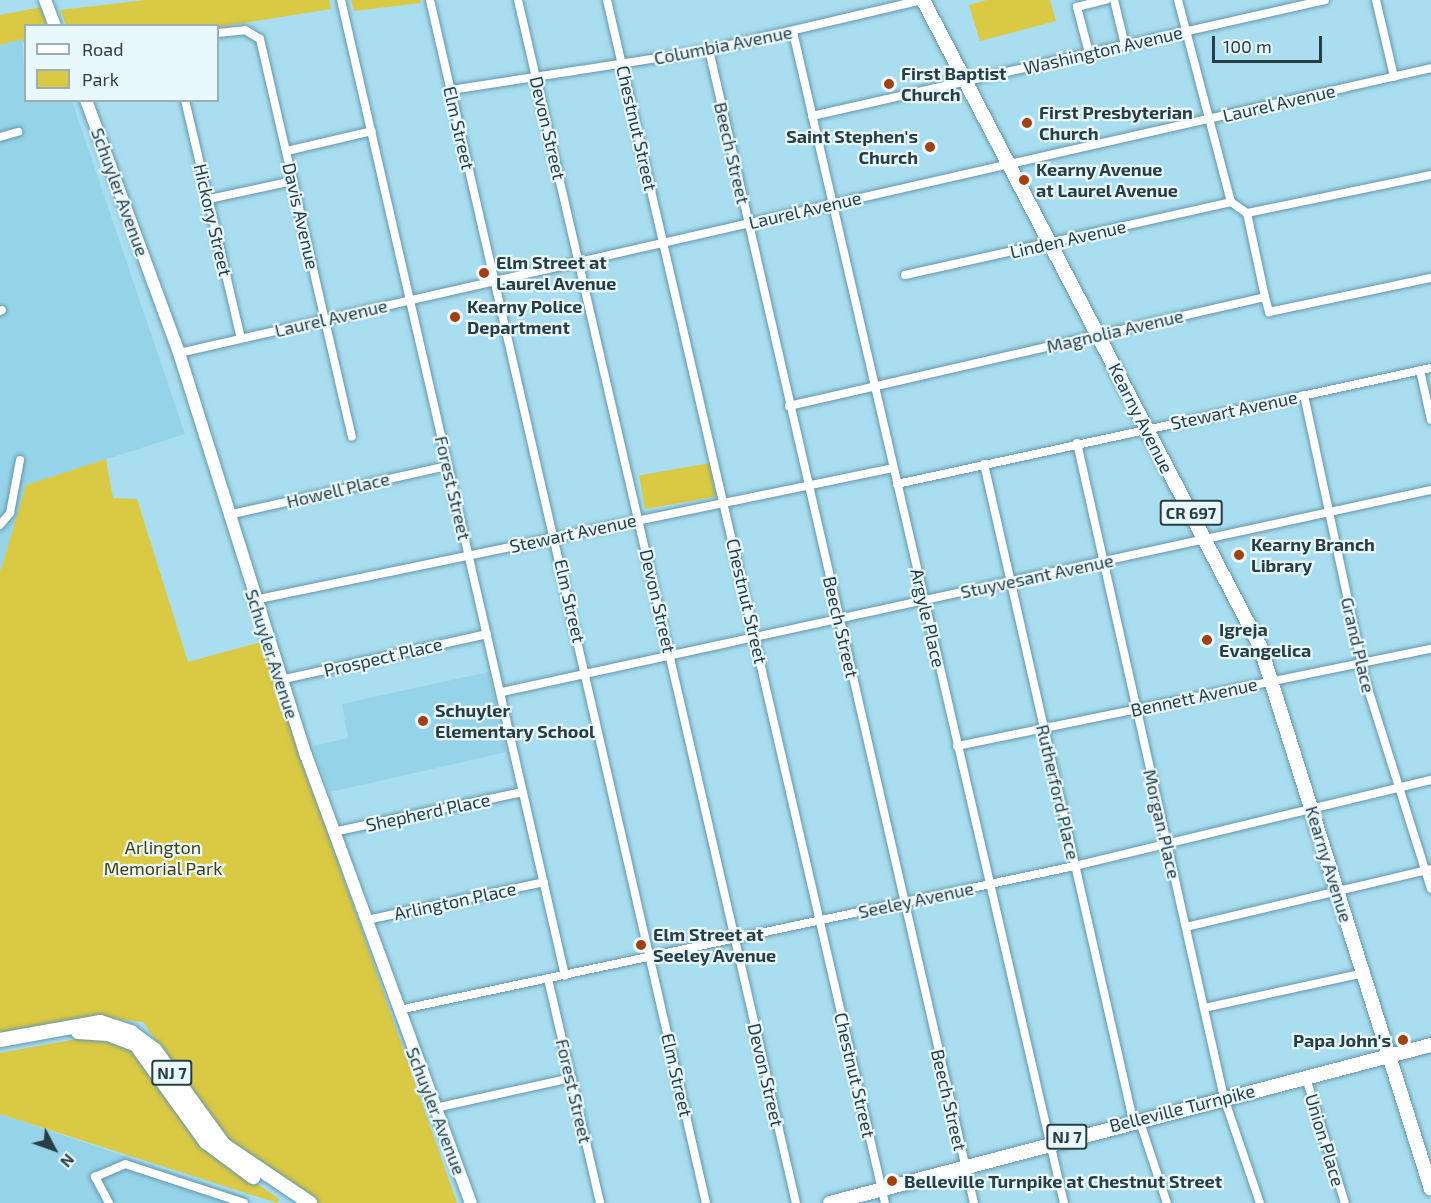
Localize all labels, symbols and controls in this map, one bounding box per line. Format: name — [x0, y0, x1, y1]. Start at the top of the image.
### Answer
street label: Columbia Avenue — [652, 21, 794, 69]
street label: Washington Avenue — [1021, 21, 1185, 79]
legend — [24, 24, 219, 102]
scale bar — [1215, 24, 1324, 62]
text: 100 m — [1223, 35, 1272, 57]
text: Road — [82, 38, 123, 60]
street label: Chestnut Street — [612, 63, 662, 193]
place label: First Baptist Church — [901, 63, 1006, 106]
text: Park — [82, 68, 119, 90]
street label: Devon Street — [526, 74, 570, 182]
marker: First Baptist Church — [882, 77, 896, 91]
street label: Laurel Avenue — [1220, 79, 1338, 127]
street label: Elm Street — [439, 84, 479, 172]
street label: Beech Street — [710, 100, 754, 206]
place label: First Presbyterian Church — [1039, 102, 1193, 144]
marker: First Presbyterian Church — [1020, 116, 1034, 130]
street label: Schuyler Avenue — [87, 125, 153, 259]
place label: Saint Stephen's Church — [786, 126, 918, 168]
marker: Saint Stephen's Church — [923, 140, 937, 154]
place label: Kearny Avenue at Laurel Avenue — [1036, 159, 1179, 201]
street label: Davis Avenue — [278, 160, 324, 272]
street label: Hickory Street — [190, 161, 236, 279]
marker: Kearny Avenue at Laurel Avenue — [1017, 173, 1031, 187]
street label: Laurel Avenue — [746, 186, 864, 234]
street label: Linden Avenue — [1008, 215, 1128, 263]
place label: Elm Street at Laurel Avenue — [496, 252, 617, 294]
marker: Elm Street at Laurel Avenue — [477, 266, 491, 280]
street label: Laurel Avenue — [272, 294, 390, 342]
place label: Kearny Police Department — [467, 296, 583, 338]
street label: Magnolia Avenue — [1044, 305, 1186, 357]
marker: Kearny Police Department — [448, 310, 462, 324]
street label: Kearny Avenue — [1104, 359, 1178, 477]
street label: Stewart Avenue — [1168, 386, 1300, 434]
street label: Forest Street — [431, 434, 475, 542]
street label: Howell Place — [284, 468, 392, 512]
road number: CR 697 — [1160, 500, 1222, 526]
street label: Stewart Avenue — [507, 509, 639, 557]
place label: Kearny Branch Library — [1251, 534, 1375, 576]
street label: Chestnut Street — [722, 536, 772, 666]
street label: Devon Street — [636, 547, 680, 655]
marker: Kearny Branch Library — [1232, 548, 1246, 562]
street label: Stuyvesant Avenue — [958, 549, 1116, 603]
street label: Elm Street — [550, 557, 590, 645]
street label: Argyle Place — [906, 566, 950, 670]
street label: Beech Street — [819, 574, 863, 680]
street label: Schuyler Avenue — [241, 586, 303, 722]
street label: Grand Place — [1337, 595, 1379, 695]
place label: Igreja Evangelica — [1219, 619, 1311, 662]
street label: Prospect Place — [322, 633, 444, 681]
marker: Igreja Evangelica — [1200, 633, 1214, 647]
street label: Bennett Avenue — [1128, 673, 1260, 721]
place label: Schuyler Elementary School — [435, 700, 595, 742]
marker: Schuyler Elementary School — [416, 714, 430, 728]
street label: Rutherford Place — [1032, 722, 1084, 862]
street label: Morgan Place — [1139, 767, 1185, 881]
street label: Shepherd Place — [364, 788, 492, 836]
street label: Kearny Avenue — [1301, 803, 1357, 925]
park label: Arlington Memorial Park — [103, 837, 223, 880]
street label: Arlington Place — [392, 877, 518, 925]
street label: Seeley Avenue — [856, 877, 976, 923]
place label: Elm Street at Seeley Avenue — [653, 924, 777, 966]
marker: Elm Street at Seeley Avenue — [634, 938, 648, 952]
street label: Chestnut Street — [830, 1010, 880, 1140]
street label: Devon Street — [744, 1021, 788, 1129]
place label: Papa John's — [1293, 1029, 1391, 1051]
street label: Elm Street — [657, 1031, 697, 1119]
marker: Papa John's — [1396, 1033, 1410, 1047]
street label: Forest Street — [552, 1037, 596, 1145]
street label: Schuyler Avenue — [402, 1044, 470, 1178]
street label: Beech Street — [927, 1047, 971, 1153]
road number: NJ 7 — [151, 1060, 193, 1086]
street label: Belleville Turnpike — [1107, 1079, 1257, 1137]
street label: Union Place — [1301, 1091, 1349, 1189]
north arrow — [24, 1119, 84, 1179]
road number: NJ 7 — [1046, 1124, 1088, 1150]
text: N — [57, 1151, 79, 1172]
place label: Belleville Turnpike at Chestnut Street — [904, 1170, 1223, 1192]
marker: Belleville Turnpike at Chestnut Street — [885, 1174, 899, 1188]

